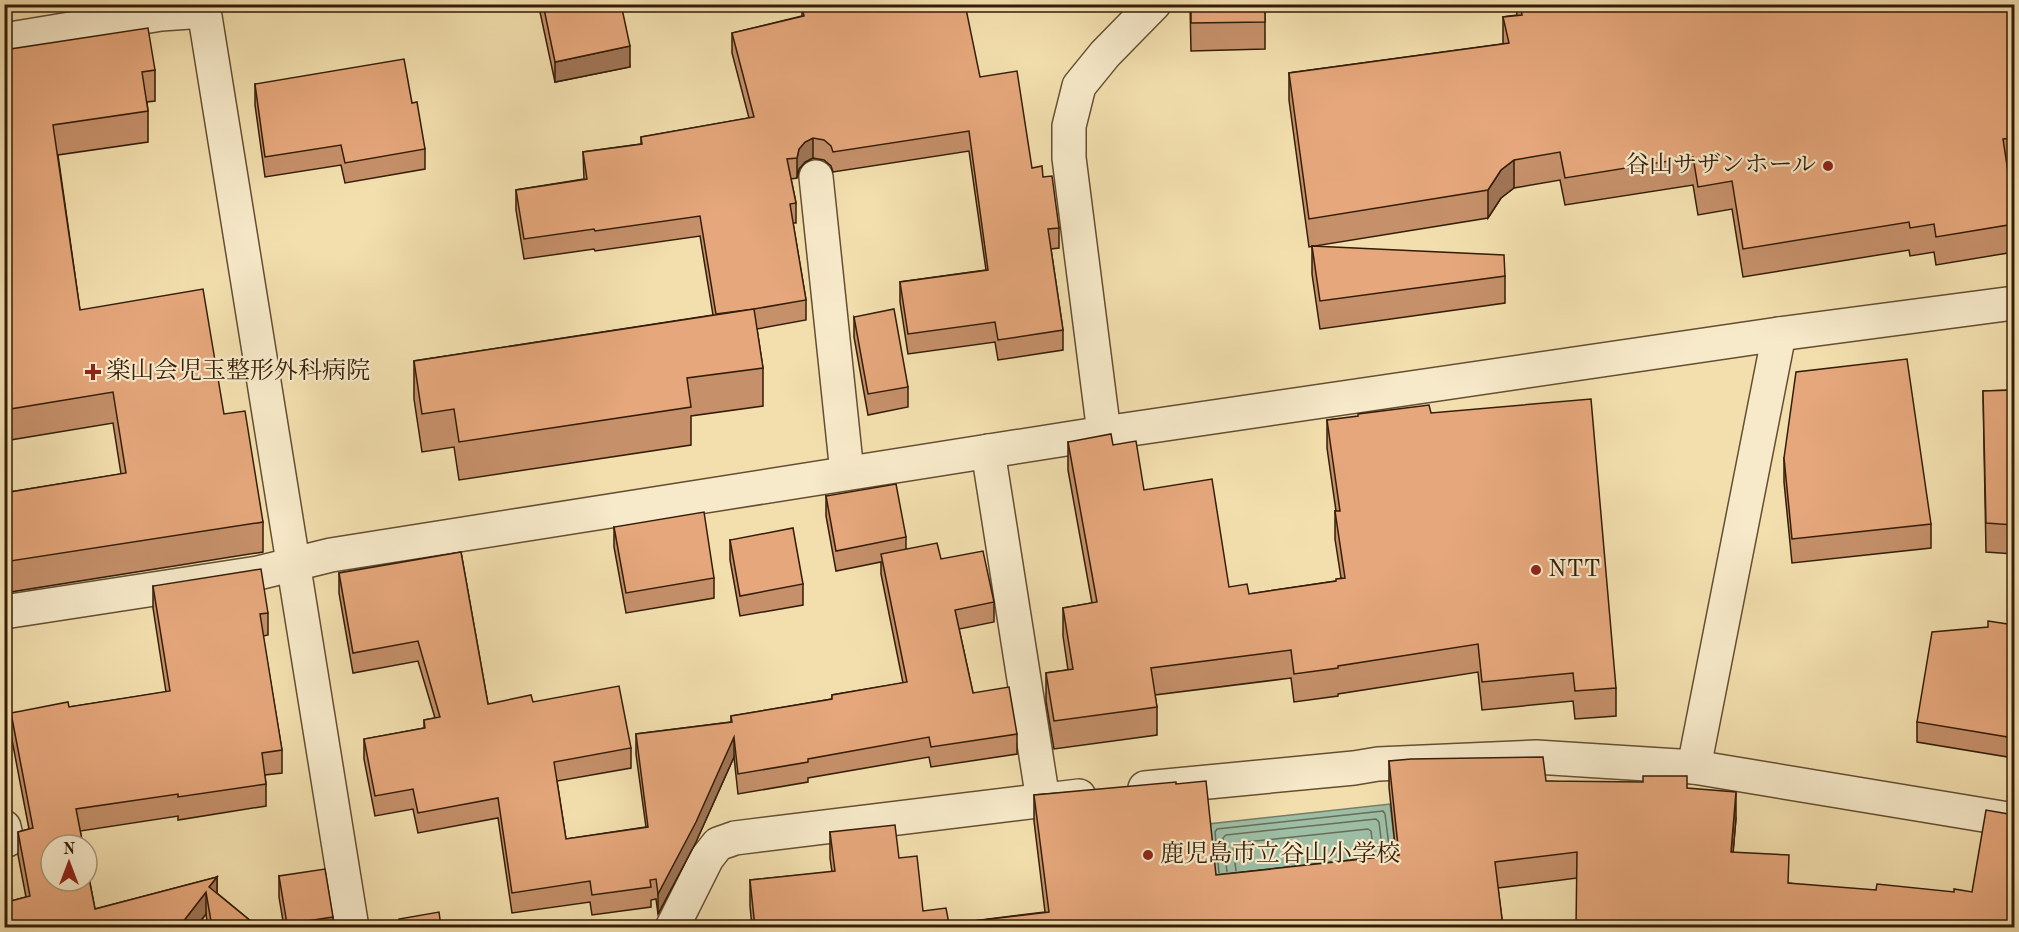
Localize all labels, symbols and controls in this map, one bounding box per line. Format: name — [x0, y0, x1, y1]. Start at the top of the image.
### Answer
place label: 谷山サザンホール — [1625, 152, 1816, 178]
marker: 谷山サザンホール — [1821, 159, 1835, 173]
place label: 楽山会児玉整形外科病院 — [106, 357, 370, 384]
marker: 楽山会児玉整形外科病院 — [84, 363, 102, 381]
place label: NTT — [1548, 558, 1601, 582]
marker: NTT — [1529, 563, 1543, 577]
north arrow — [39, 833, 99, 893]
place label: 鹿児島市立谷山小学校 — [1160, 840, 1400, 867]
text: N — [63, 842, 76, 858]
marker: 鹿児島市立谷山小学校 — [1141, 848, 1155, 862]

